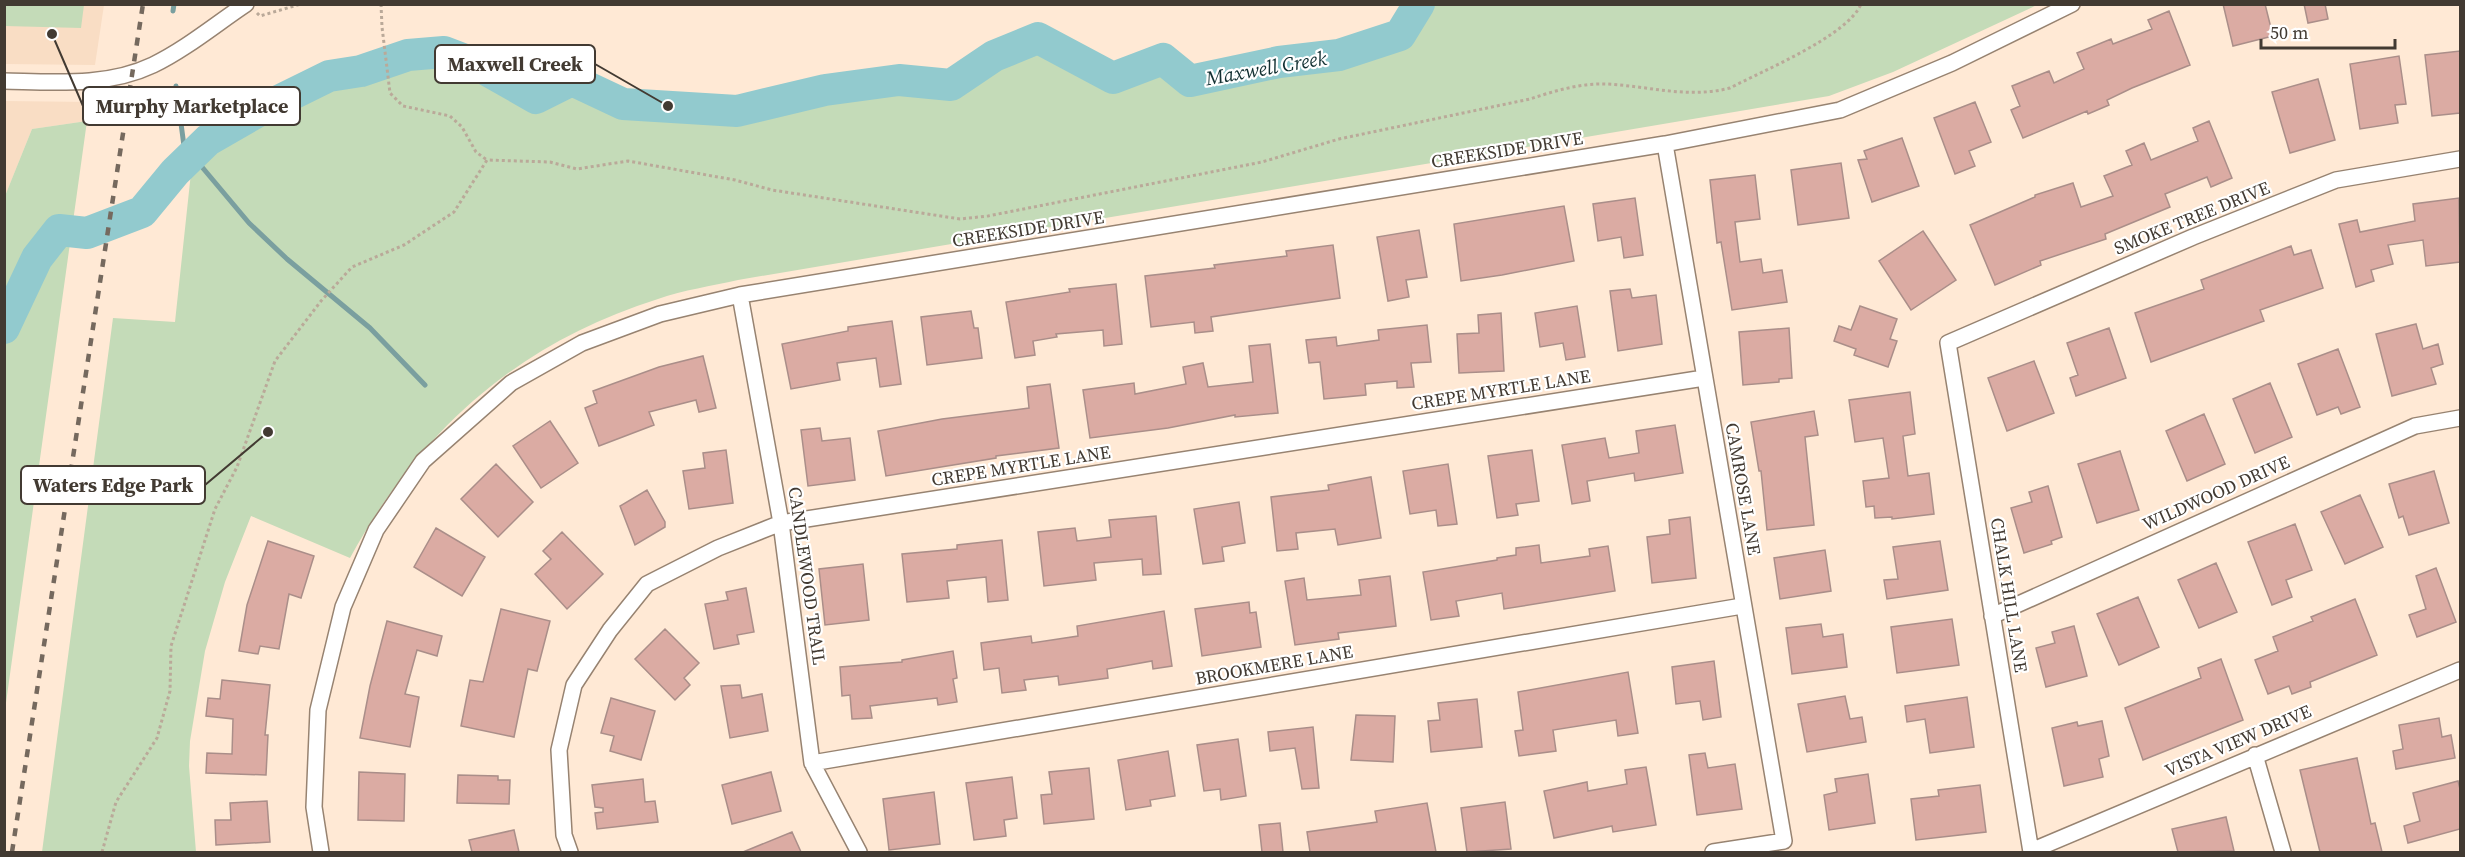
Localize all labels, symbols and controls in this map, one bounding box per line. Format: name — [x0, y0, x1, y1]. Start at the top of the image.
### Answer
scale bar — [2261, 12, 2394, 50]
text: 50 m — [2270, 20, 2308, 45]
water label: Maxwell Creek — [1202, 43, 1329, 93]
callout: Maxwell Creek — [435, 45, 595, 83]
text: Maxwell Creek — [447, 50, 583, 78]
callout: Murphy Marketplace — [83, 87, 300, 125]
text: Murphy Marketplace — [95, 92, 289, 120]
street label: CREEKSIDE DRIVE — [1429, 125, 1585, 174]
street label: SMOKE TREE DRIVE — [2110, 175, 2274, 260]
street label: CREEKSIDE DRIVE — [950, 204, 1106, 253]
street label: CREPE MYRTLE LANE — [1410, 363, 1592, 416]
street label: CAMROSE LANE — [1720, 421, 1767, 557]
street label: CREPE MYRTLE LANE — [930, 439, 1112, 492]
street label: WILDWOOD DRIVE — [2138, 449, 2293, 536]
callout: Waters Edge Park — [21, 466, 205, 504]
text: Waters Edge Park — [33, 471, 193, 499]
street label: CANDLEWOOD TRAIL — [783, 485, 832, 667]
street label: CHALK HILL LANE — [1985, 516, 2034, 674]
street label: BROOKMERE LANE — [1193, 638, 1355, 691]
street label: VISTA VIEW DRIVE — [2161, 698, 2315, 783]

